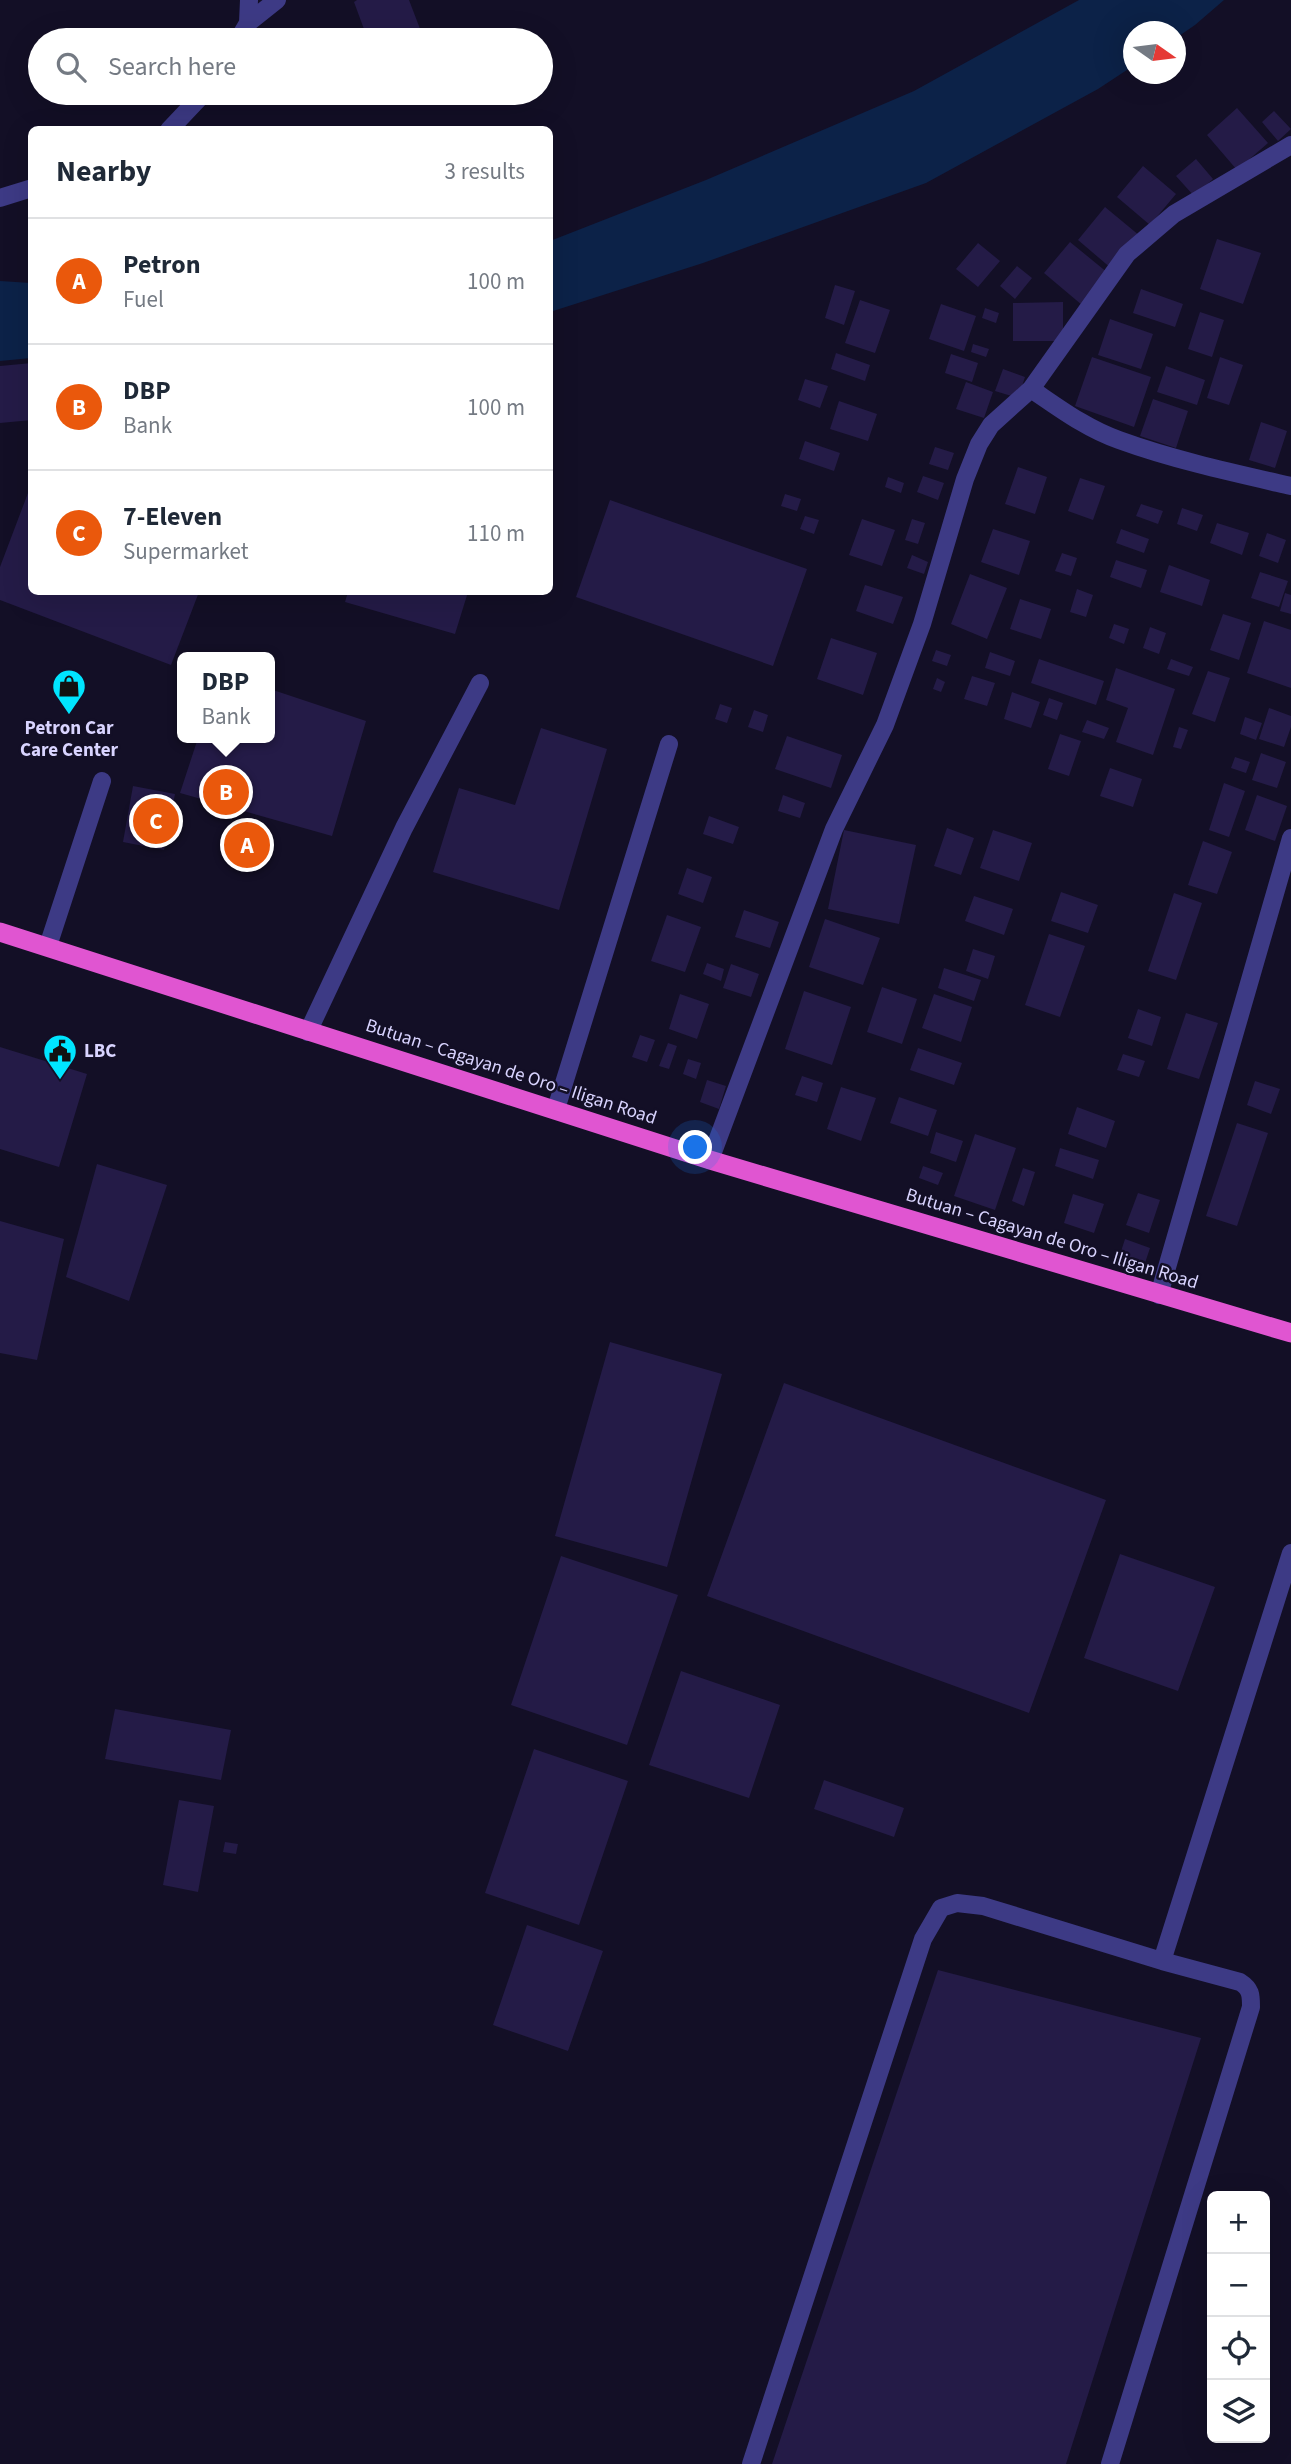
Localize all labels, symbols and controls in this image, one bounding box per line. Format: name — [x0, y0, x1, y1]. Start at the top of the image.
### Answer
north arrow — [1123, 21, 1186, 84]
search box — [28, 28, 553, 105]
icon: search — [52, 48, 90, 86]
text: Search here — [108, 48, 236, 85]
text: Nearby — [56, 150, 151, 193]
text: 3 results — [445, 155, 525, 188]
text: Petron — [123, 246, 201, 283]
text: A — [72, 265, 86, 298]
text: 100 m — [467, 265, 525, 298]
text: Fuel — [123, 283, 164, 316]
text: DBP — [123, 372, 171, 409]
text: B — [72, 391, 86, 424]
text: 100 m — [467, 391, 525, 424]
text: Bank — [123, 409, 172, 442]
text: 7-Eleven — [123, 498, 222, 535]
text: C — [72, 517, 86, 550]
text: 110 m — [467, 517, 525, 550]
text: Supermarket — [123, 535, 249, 568]
popup — [177, 652, 275, 743]
text: DBP — [201, 663, 249, 700]
shop icon: Petron Car Care Center — [50, 667, 88, 716]
text: Bank — [201, 700, 251, 733]
place label: Petron Car Care Center — [20, 715, 119, 764]
pin: B — [203, 766, 249, 818]
pin: C — [133, 795, 179, 847]
pin: A — [224, 819, 270, 871]
street label: Butuan – Cagayan de Oro – Iligan Road — [362, 1012, 660, 1132]
public building icon: LBC — [41, 1032, 79, 1081]
place label: LBC — [84, 1038, 116, 1065]
your location — [678, 1130, 712, 1164]
street label: Butuan – Cagayan de Oro – Iligan Road — [902, 1182, 1202, 1296]
map controls — [1207, 2191, 1270, 2443]
button: + — [1207, 2191, 1270, 2254]
button: − — [1207, 2254, 1270, 2317]
button: locate — [1207, 2317, 1270, 2380]
button: layers — [1207, 2380, 1270, 2443]

